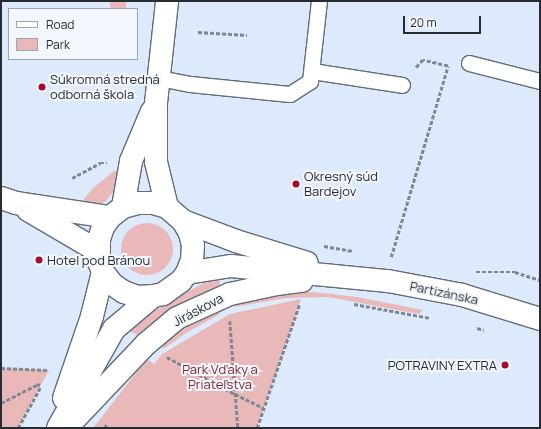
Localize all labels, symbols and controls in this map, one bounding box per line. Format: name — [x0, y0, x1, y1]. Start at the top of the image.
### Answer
legend — [8, 8, 138, 60]
scale bar — [405, 8, 483, 34]
text: 20 m — [410, 14, 437, 31]
text: Road — [46, 16, 74, 33]
text: Park — [46, 36, 70, 53]
place label: Súkromná stredná odborná škola — [50, 72, 160, 103]
marker: Súkromná stredná odborná škola — [37, 82, 47, 92]
place label: Okresný súd Bardejov — [304, 169, 378, 200]
marker: Okresný súd Bardejov — [291, 179, 301, 189]
place label: Hotel pod Bránou — [47, 252, 150, 268]
marker: Hotel pod Bránou — [34, 255, 44, 265]
street label: Partizánska — [408, 278, 480, 308]
street label: Jiráskova — [170, 290, 226, 330]
place label: POTRAVINY EXTRA — [387, 357, 497, 373]
marker: POTRAVINY EXTRA — [500, 360, 510, 370]
park label: Park Vďaky a Priateľstva — [182, 362, 258, 393]

